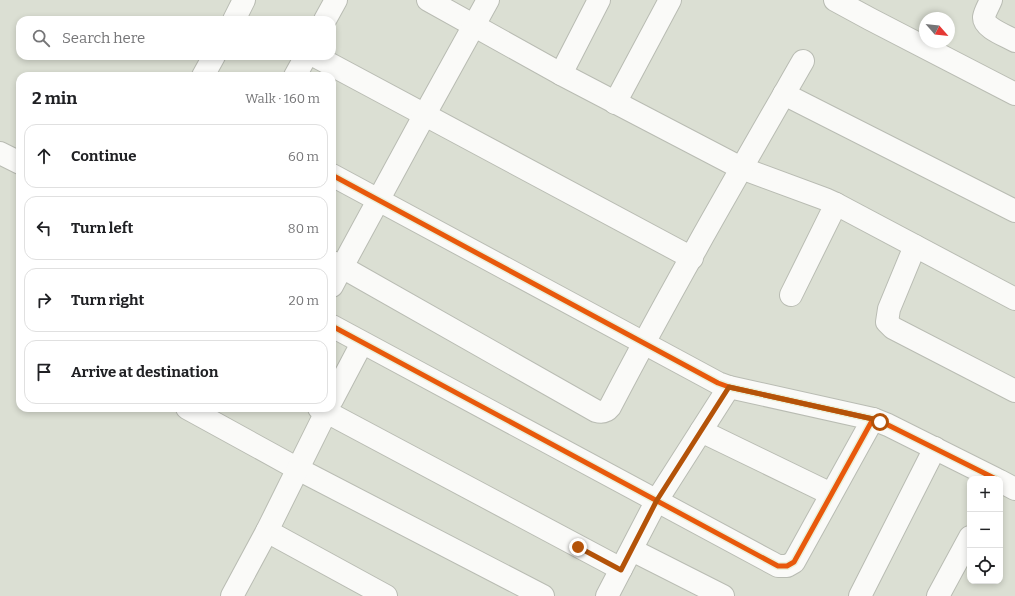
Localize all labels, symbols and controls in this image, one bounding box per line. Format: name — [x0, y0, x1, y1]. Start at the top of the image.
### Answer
north arrow — [919, 12, 955, 48]
search box — [16, 16, 336, 60]
icon: search — [30, 27, 52, 49]
text: Search here — [62, 29, 145, 47]
text: 2 min — [32, 88, 77, 109]
text: Walk · 160 m — [245, 91, 320, 106]
icon: ahead — [33, 145, 55, 167]
text: Continue — [71, 147, 137, 165]
text: 60 m — [288, 149, 319, 164]
icon: left — [33, 217, 55, 239]
text: Turn left — [71, 219, 133, 237]
text: 80 m — [288, 221, 319, 236]
icon: right — [33, 289, 55, 311]
text: Turn right — [71, 291, 144, 309]
text: 20 m — [289, 293, 319, 308]
icon: arrive — [33, 361, 55, 383]
text: Arrive at destination — [71, 363, 218, 381]
route start — [871, 413, 889, 431]
map controls — [967, 476, 1003, 584]
button: + — [967, 476, 1003, 512]
button: − — [967, 512, 1003, 548]
route end — [569, 538, 587, 556]
button: locate — [967, 548, 1003, 584]

